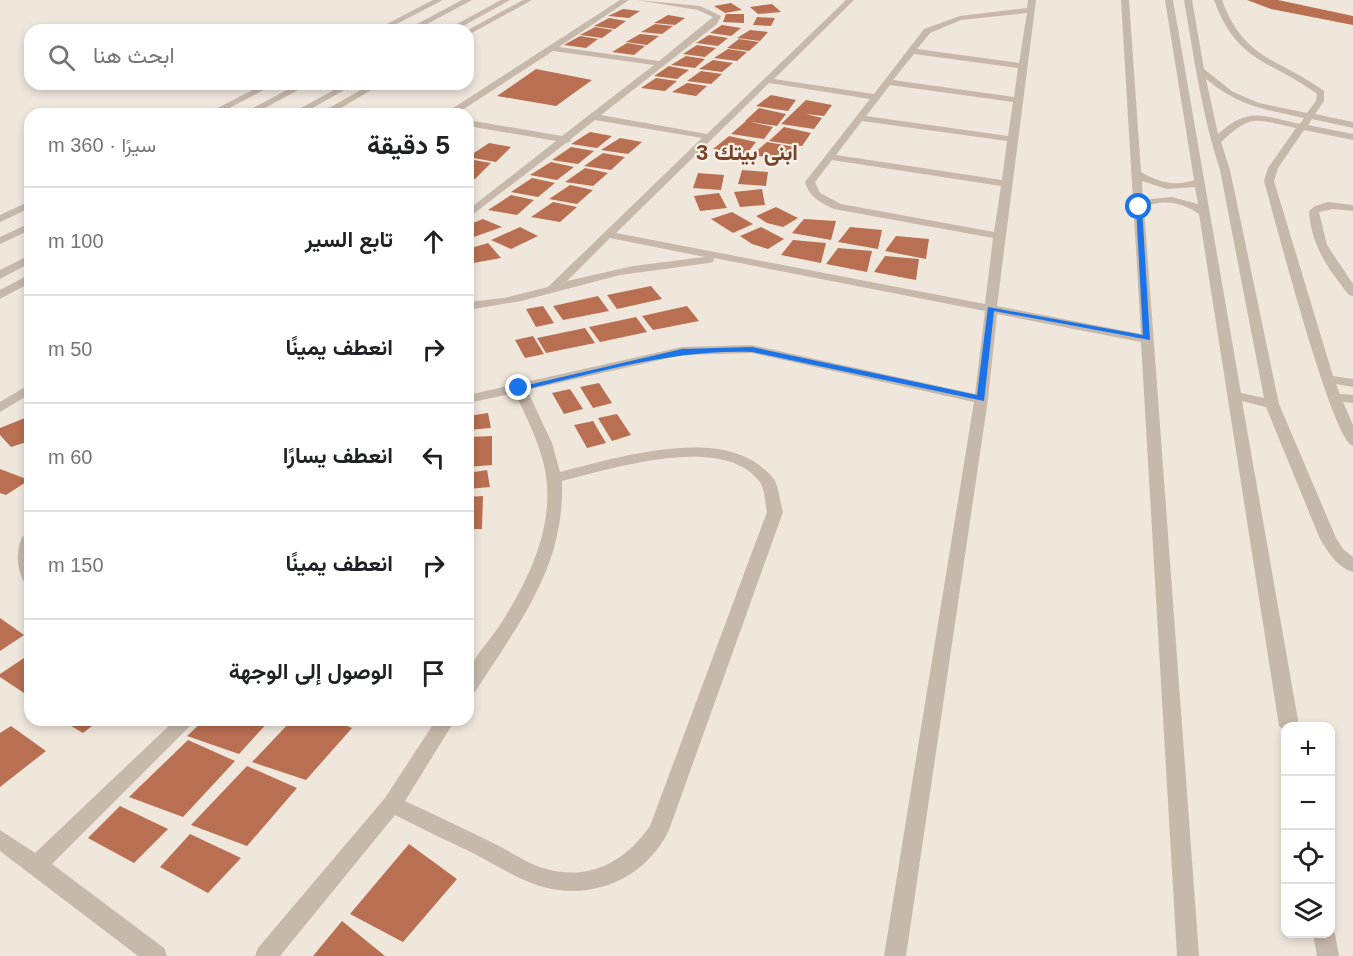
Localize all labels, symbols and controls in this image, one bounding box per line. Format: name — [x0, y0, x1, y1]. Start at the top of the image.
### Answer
search box — [24, 24, 474, 90]
icon: search — [45, 41, 78, 74]
text: ابحث هنا — [93, 43, 175, 68]
text: 5 دقيقة — [367, 130, 450, 160]
text: سيرًا · 360 m — [48, 134, 156, 156]
district label: ابنى بيتك 3 — [696, 140, 798, 166]
route start — [1125, 193, 1151, 219]
icon: ahead — [417, 225, 450, 258]
text: تابع السير — [305, 227, 393, 252]
text: 100 m — [48, 230, 104, 252]
icon: right — [417, 333, 450, 366]
text: انعطف يمينًا — [285, 335, 393, 360]
text: 50 m — [48, 338, 92, 360]
route end — [505, 374, 531, 400]
icon: left — [417, 441, 450, 474]
text: انعطف يسارًا — [283, 443, 393, 468]
text: 60 m — [48, 446, 92, 468]
icon: right — [417, 549, 450, 582]
text: انعطف يمينًا — [285, 551, 393, 576]
text: 150 m — [48, 554, 104, 576]
icon: arrive — [417, 657, 450, 690]
text: الوصول إلى الوجهة — [229, 659, 393, 684]
map controls — [1281, 722, 1335, 938]
button: + — [1281, 722, 1335, 776]
button: − — [1281, 776, 1335, 830]
button: locate — [1281, 830, 1335, 884]
button: layers — [1281, 884, 1335, 938]

